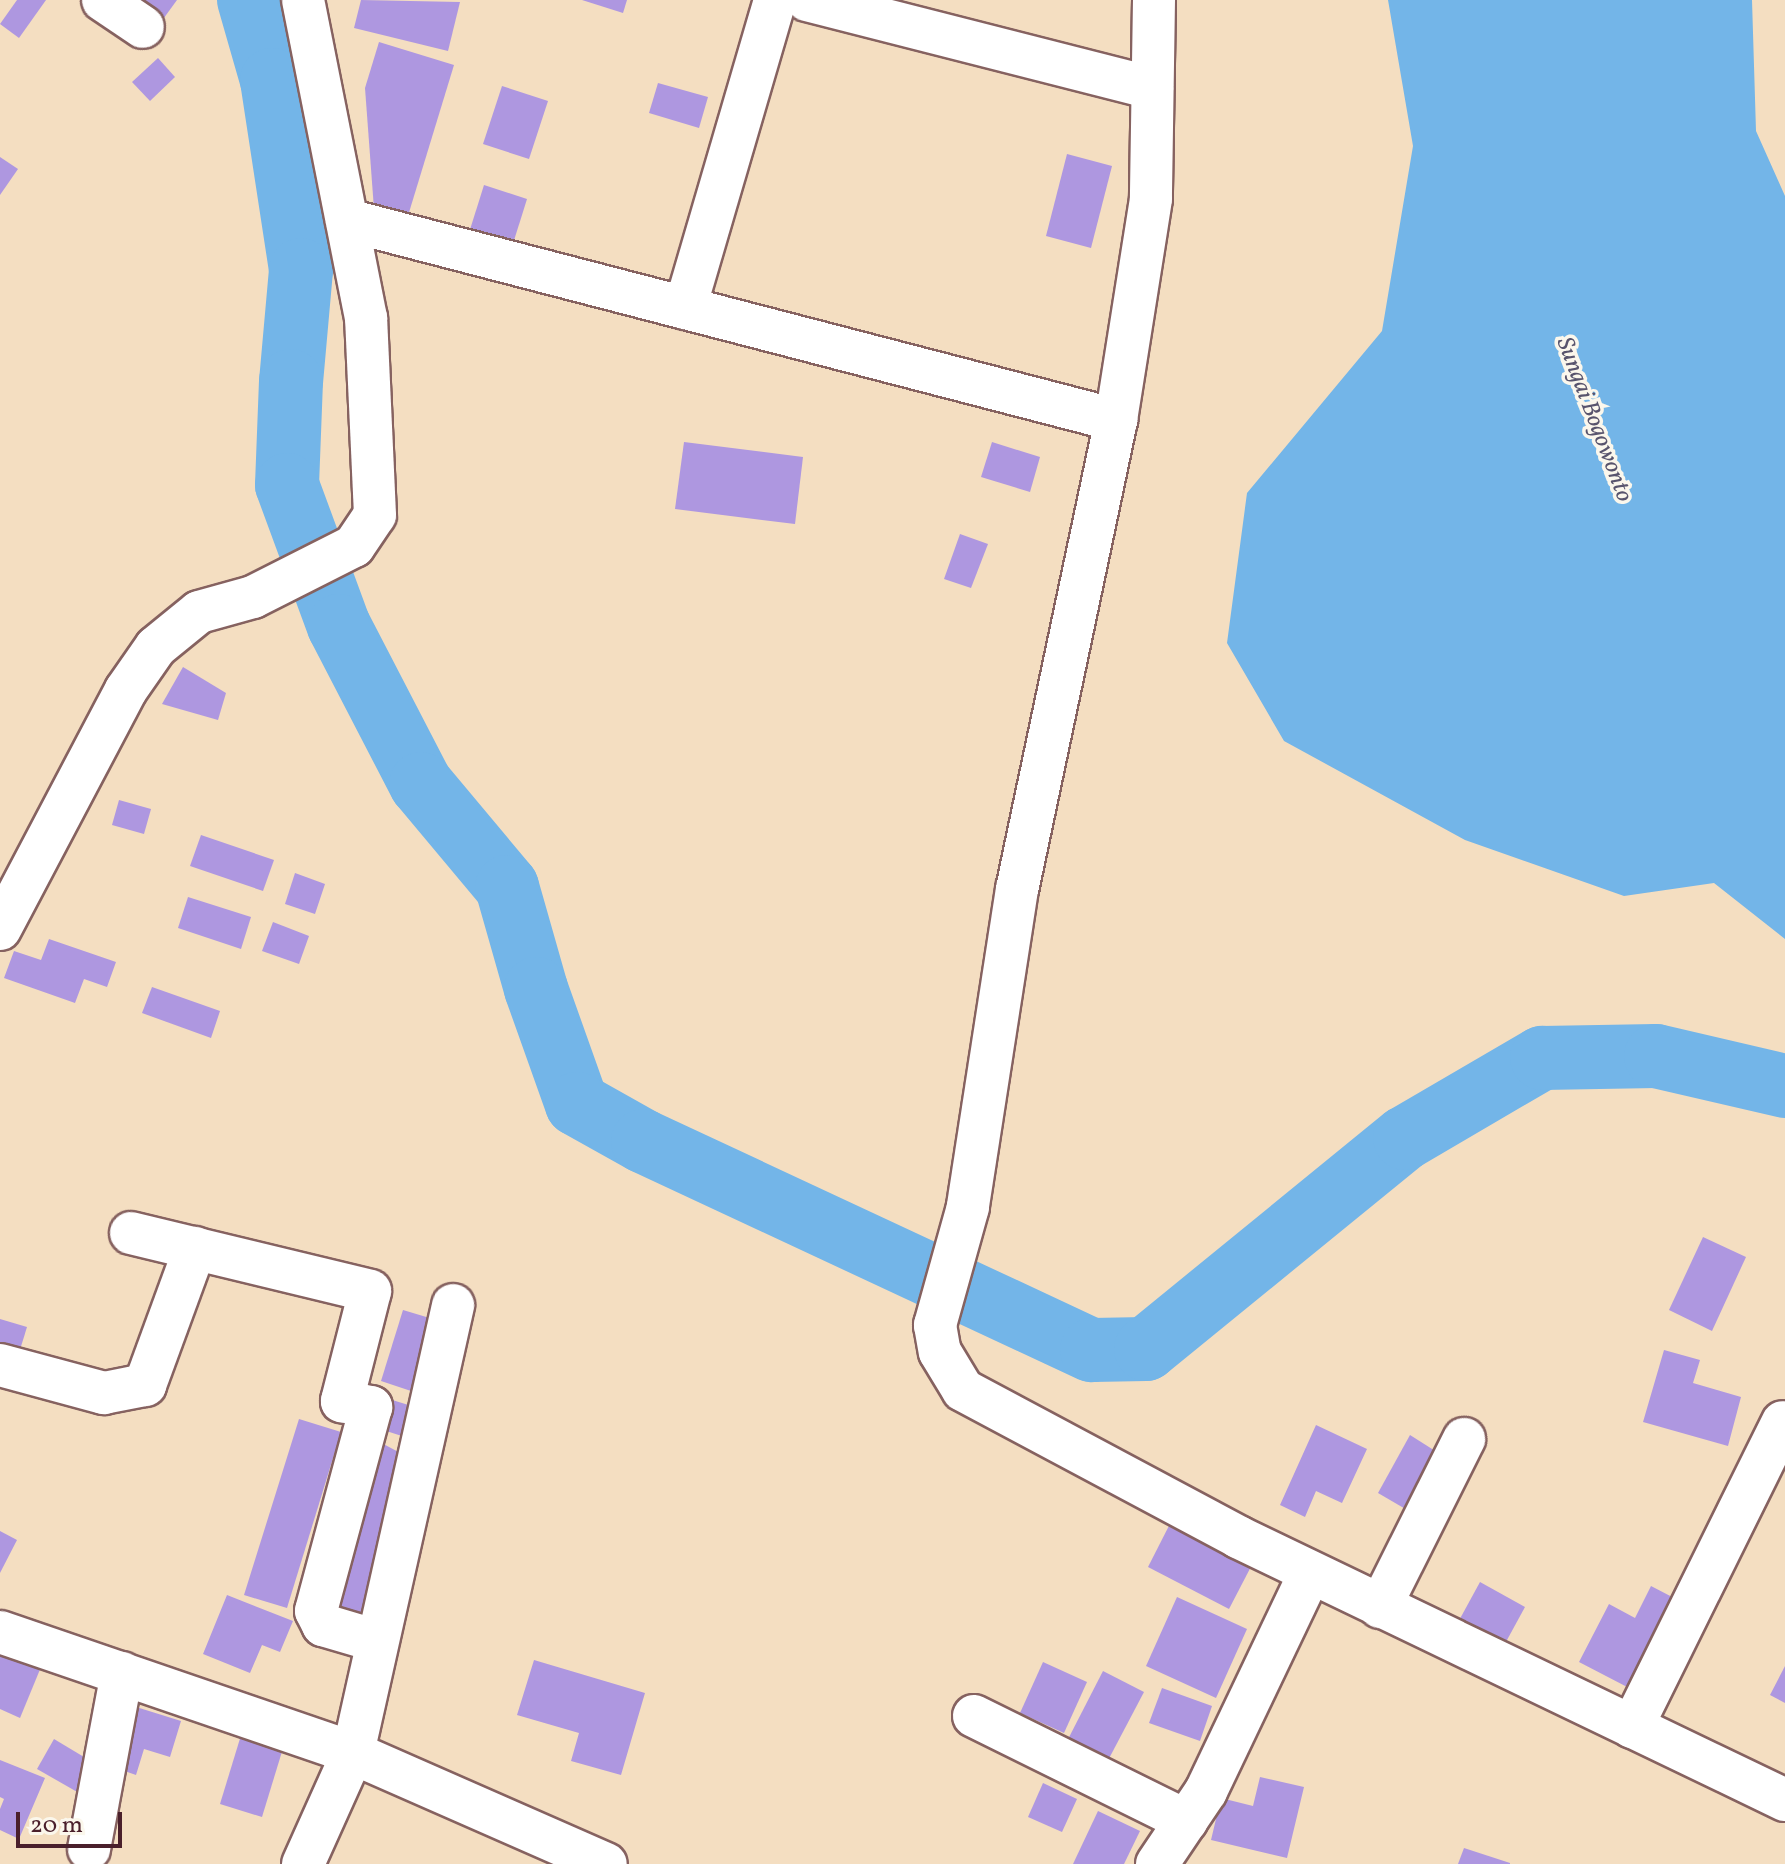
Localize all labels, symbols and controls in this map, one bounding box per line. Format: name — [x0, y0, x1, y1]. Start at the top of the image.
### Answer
water label: Sungai Bogowonto — [1548, 334, 1638, 506]
scale bar — [20, 1796, 126, 1846]
text: 20 m — [30, 1809, 83, 1843]

